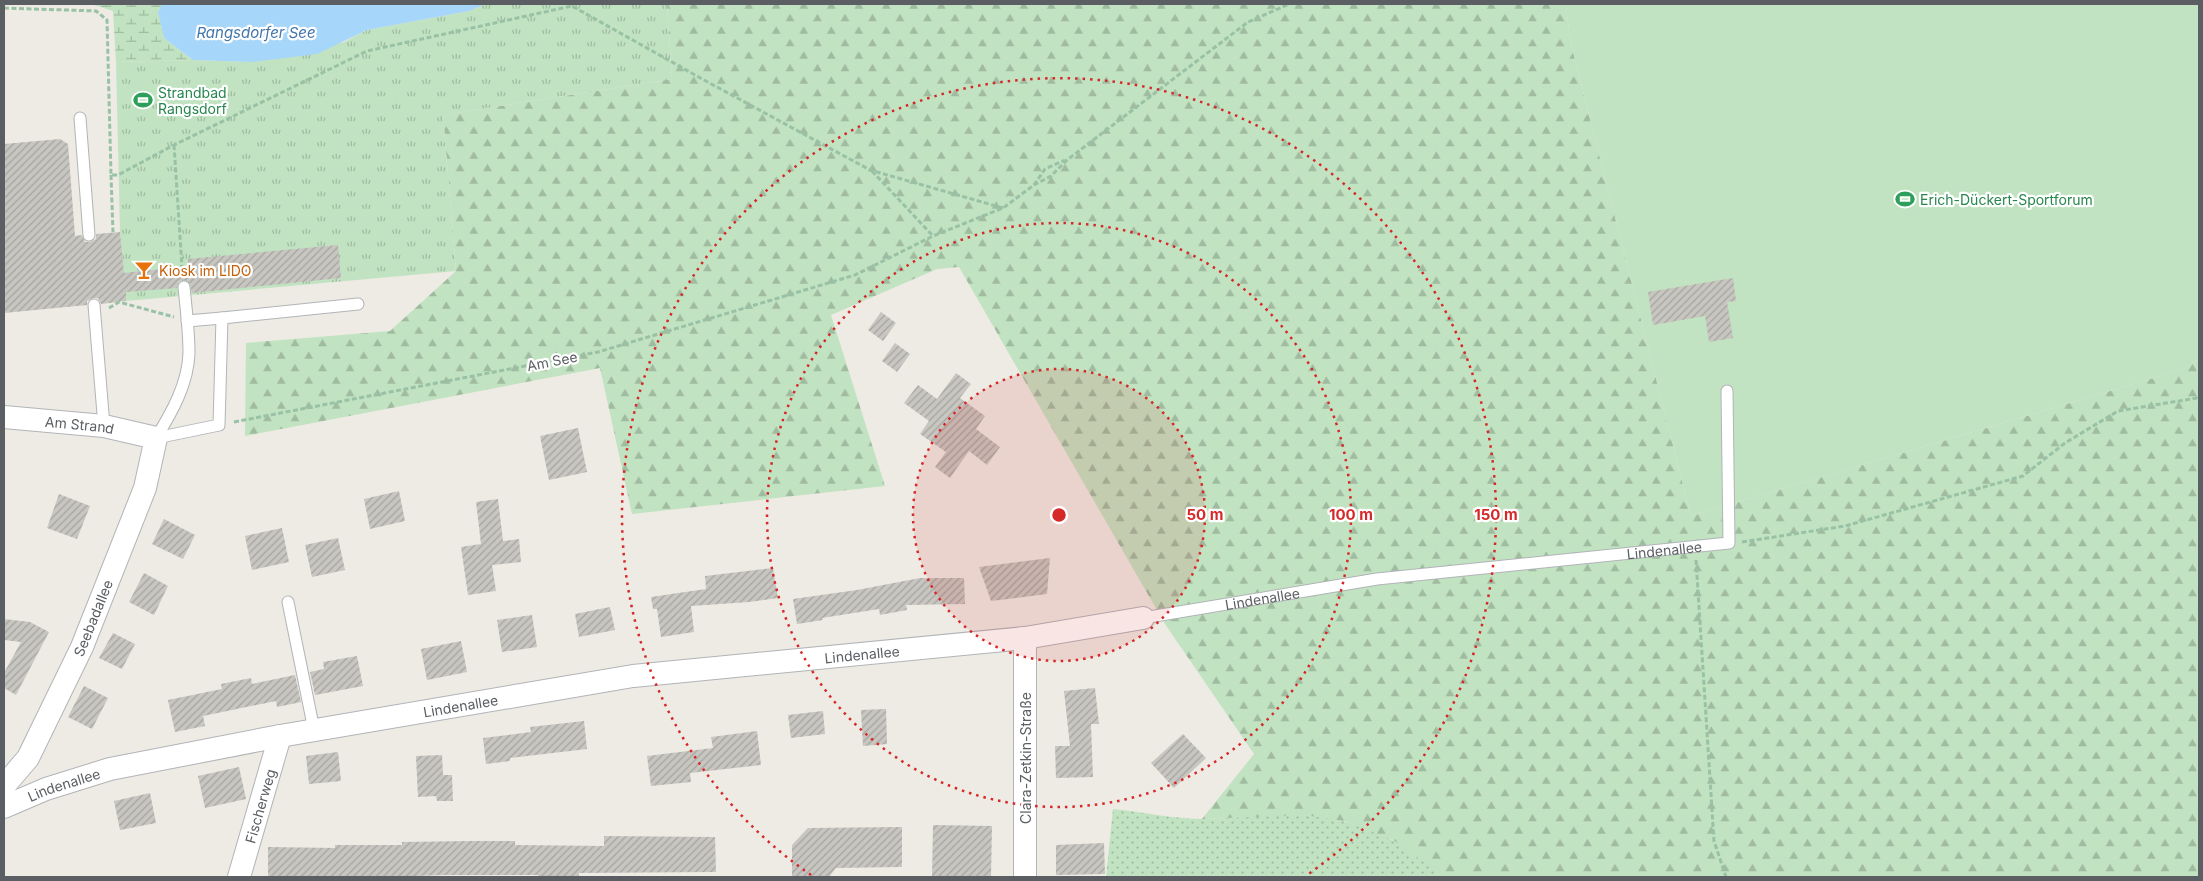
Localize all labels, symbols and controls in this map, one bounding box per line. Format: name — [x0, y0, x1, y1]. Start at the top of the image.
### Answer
water label: Rangsdorfer See — [196, 23, 316, 42]
place label: Strandbad Rangsdorf — [158, 84, 227, 117]
sports icon: Strandbad Rangsdorf — [132, 89, 154, 111]
sports icon: Erich-Dückert-Sportforum — [1894, 188, 1916, 210]
place label: Erich-Dückert-Sportforum — [1920, 191, 2093, 208]
bar icon: Kiosk im LIDO — [133, 259, 155, 281]
place label: Kiosk im LIDO — [159, 262, 252, 279]
street label: Am See — [525, 348, 579, 374]
street label: Am Strand — [44, 412, 116, 437]
text: 50 m — [1187, 505, 1223, 524]
text: 100 m — [1329, 505, 1373, 524]
text: 150 m — [1474, 505, 1518, 524]
centre of rings — [1050, 506, 1068, 524]
street label: Lindenallee — [1626, 537, 1703, 562]
street label: Seebadallee — [70, 577, 116, 659]
street label: Lindenallee — [1224, 584, 1301, 613]
street label: Lindenallee — [823, 642, 900, 666]
street label: Lindenallee — [422, 691, 499, 720]
street label: Clara-Zetkin-Straße — [1017, 692, 1034, 824]
street label: Lindenallee — [25, 764, 102, 804]
street label: Fischerweg — [241, 767, 279, 845]

